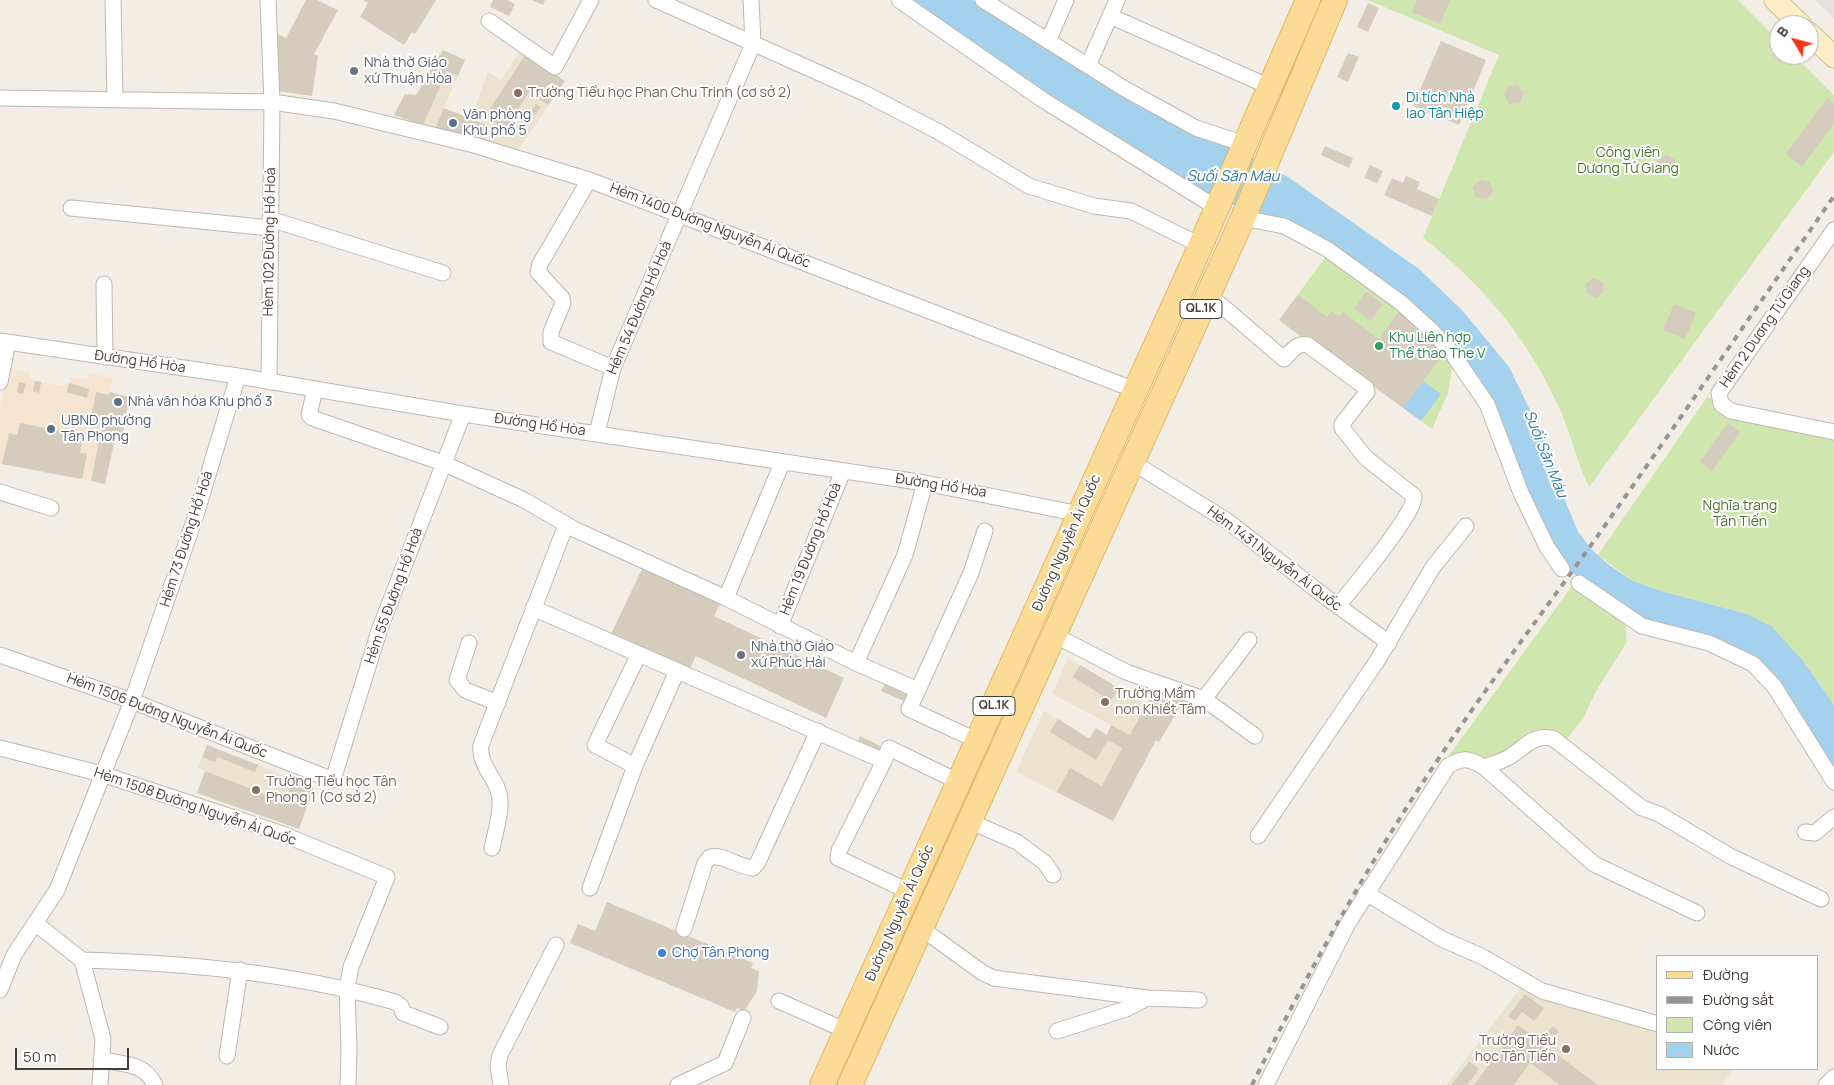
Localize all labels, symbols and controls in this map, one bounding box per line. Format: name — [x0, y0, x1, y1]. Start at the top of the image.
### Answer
north arrow — [1769, 15, 1819, 65]
text: B — [1772, 22, 1793, 41]
place label: Nhà thờ Giáo xứ Thuận Hòa — [364, 55, 452, 88]
marker: Nhà thờ Giáo xứ Thuận Hòa — [348, 65, 360, 77]
place label: Trường Tiểu học Phan Chu Trinh (cơ sở 2) — [528, 85, 792, 101]
marker: Trường Tiểu học Phan Chu Trinh (cơ sở 2) — [512, 87, 524, 99]
place label: Di tích Nhà lao Tân Hiệp — [1406, 90, 1484, 122]
marker: Di tích Nhà lao Tân Hiệp — [1390, 100, 1402, 112]
place label: Văn phòng Khu phố 5 — [463, 107, 531, 140]
marker: Văn phòng Khu phố 5 — [447, 117, 459, 129]
park label: Công viên Dương Tử Giang — [1577, 145, 1679, 178]
street label: Hẻm 102 Đường Hồ Hoà — [260, 167, 280, 317]
water label: Suối Săn Máu — [1187, 168, 1279, 186]
street label: Hẻm 1400 Đường Nguyễn Ái Quốc — [607, 180, 813, 272]
street label: Hẻm 54 Đường Hồ Hoà — [604, 239, 676, 377]
street label: Hẻm 2 Dương Tử Giang — [1717, 263, 1813, 391]
road number: QL.1K — [1180, 300, 1222, 318]
place label: Khu Liên hợp Thể thao The V — [1389, 330, 1486, 362]
marker: Khu Liên hợp Thể thao The V — [1373, 340, 1385, 352]
street label: Đường Hồ Hòa — [93, 347, 187, 377]
place label: Nhà văn hóa Khu phố 3 — [128, 394, 272, 410]
marker: Nhà văn hóa Khu phố 3 — [112, 396, 124, 408]
water label: Suối Săn Máu — [1519, 408, 1571, 500]
street label: Đường Hồ Hòa — [493, 410, 587, 440]
place label: UBND phường Tân Phong — [61, 413, 151, 446]
marker: UBND phường Tân Phong — [45, 423, 57, 435]
street label: Hẻm 73 Đường Hồ Hoà — [157, 469, 217, 609]
street label: Đường Hồ Hòa — [894, 471, 988, 501]
street label: Đường Nguyễn Ái Quốc — [1029, 472, 1105, 614]
street label: Hẻm 19 Đường Hồ Hoà — [777, 480, 845, 618]
park label: Nghĩa trang Tân Tiến — [1703, 498, 1777, 530]
street label: Hẻm 1431 Nguyễn Ái Quốc — [1203, 503, 1345, 615]
street label: Hẻm 55 Đường Hồ Hoà — [362, 526, 426, 666]
place label: Nhà thờ Giáo xứ Phúc Hải — [751, 639, 834, 672]
marker: Nhà thờ Giáo xứ Phúc Hải — [735, 649, 747, 661]
street label: Hẻm 1506 Đường Nguyễn Ái Quốc — [64, 670, 270, 762]
place label: Trường Mầm non Khiết Tâm — [1115, 686, 1206, 719]
road number: QL.1K — [973, 696, 1015, 716]
marker: Trường Mầm non Khiết Tâm — [1099, 696, 1111, 708]
street label: Hẻm 1508 Đường Nguyễn Ái Quốc — [92, 764, 298, 850]
place label: Trường Tiểu học Tân Phong 1 (Cơ sở 2) — [266, 774, 396, 806]
marker: Trường Tiểu học Tân Phong 1 (Cơ sở 2) — [250, 784, 262, 796]
street label: Đường Nguyễn Ái Quốc — [862, 842, 938, 984]
place label: Chợ Tân Phong — [672, 945, 769, 961]
marker: Chợ Tân Phong — [656, 947, 668, 959]
legend — [1656, 955, 1819, 1070]
text: Đường — [1703, 964, 1749, 985]
text: Đường sắt — [1703, 989, 1774, 1010]
text: Công viên — [1703, 1014, 1772, 1035]
place label: Trường Tiểu học Tân Tiến — [1475, 1033, 1556, 1066]
scale bar — [18, 1038, 131, 1070]
text: Nước — [1703, 1039, 1740, 1060]
marker: Trường Tiểu học Tân Tiến — [1560, 1043, 1572, 1055]
text: 50 m — [23, 1046, 57, 1067]

